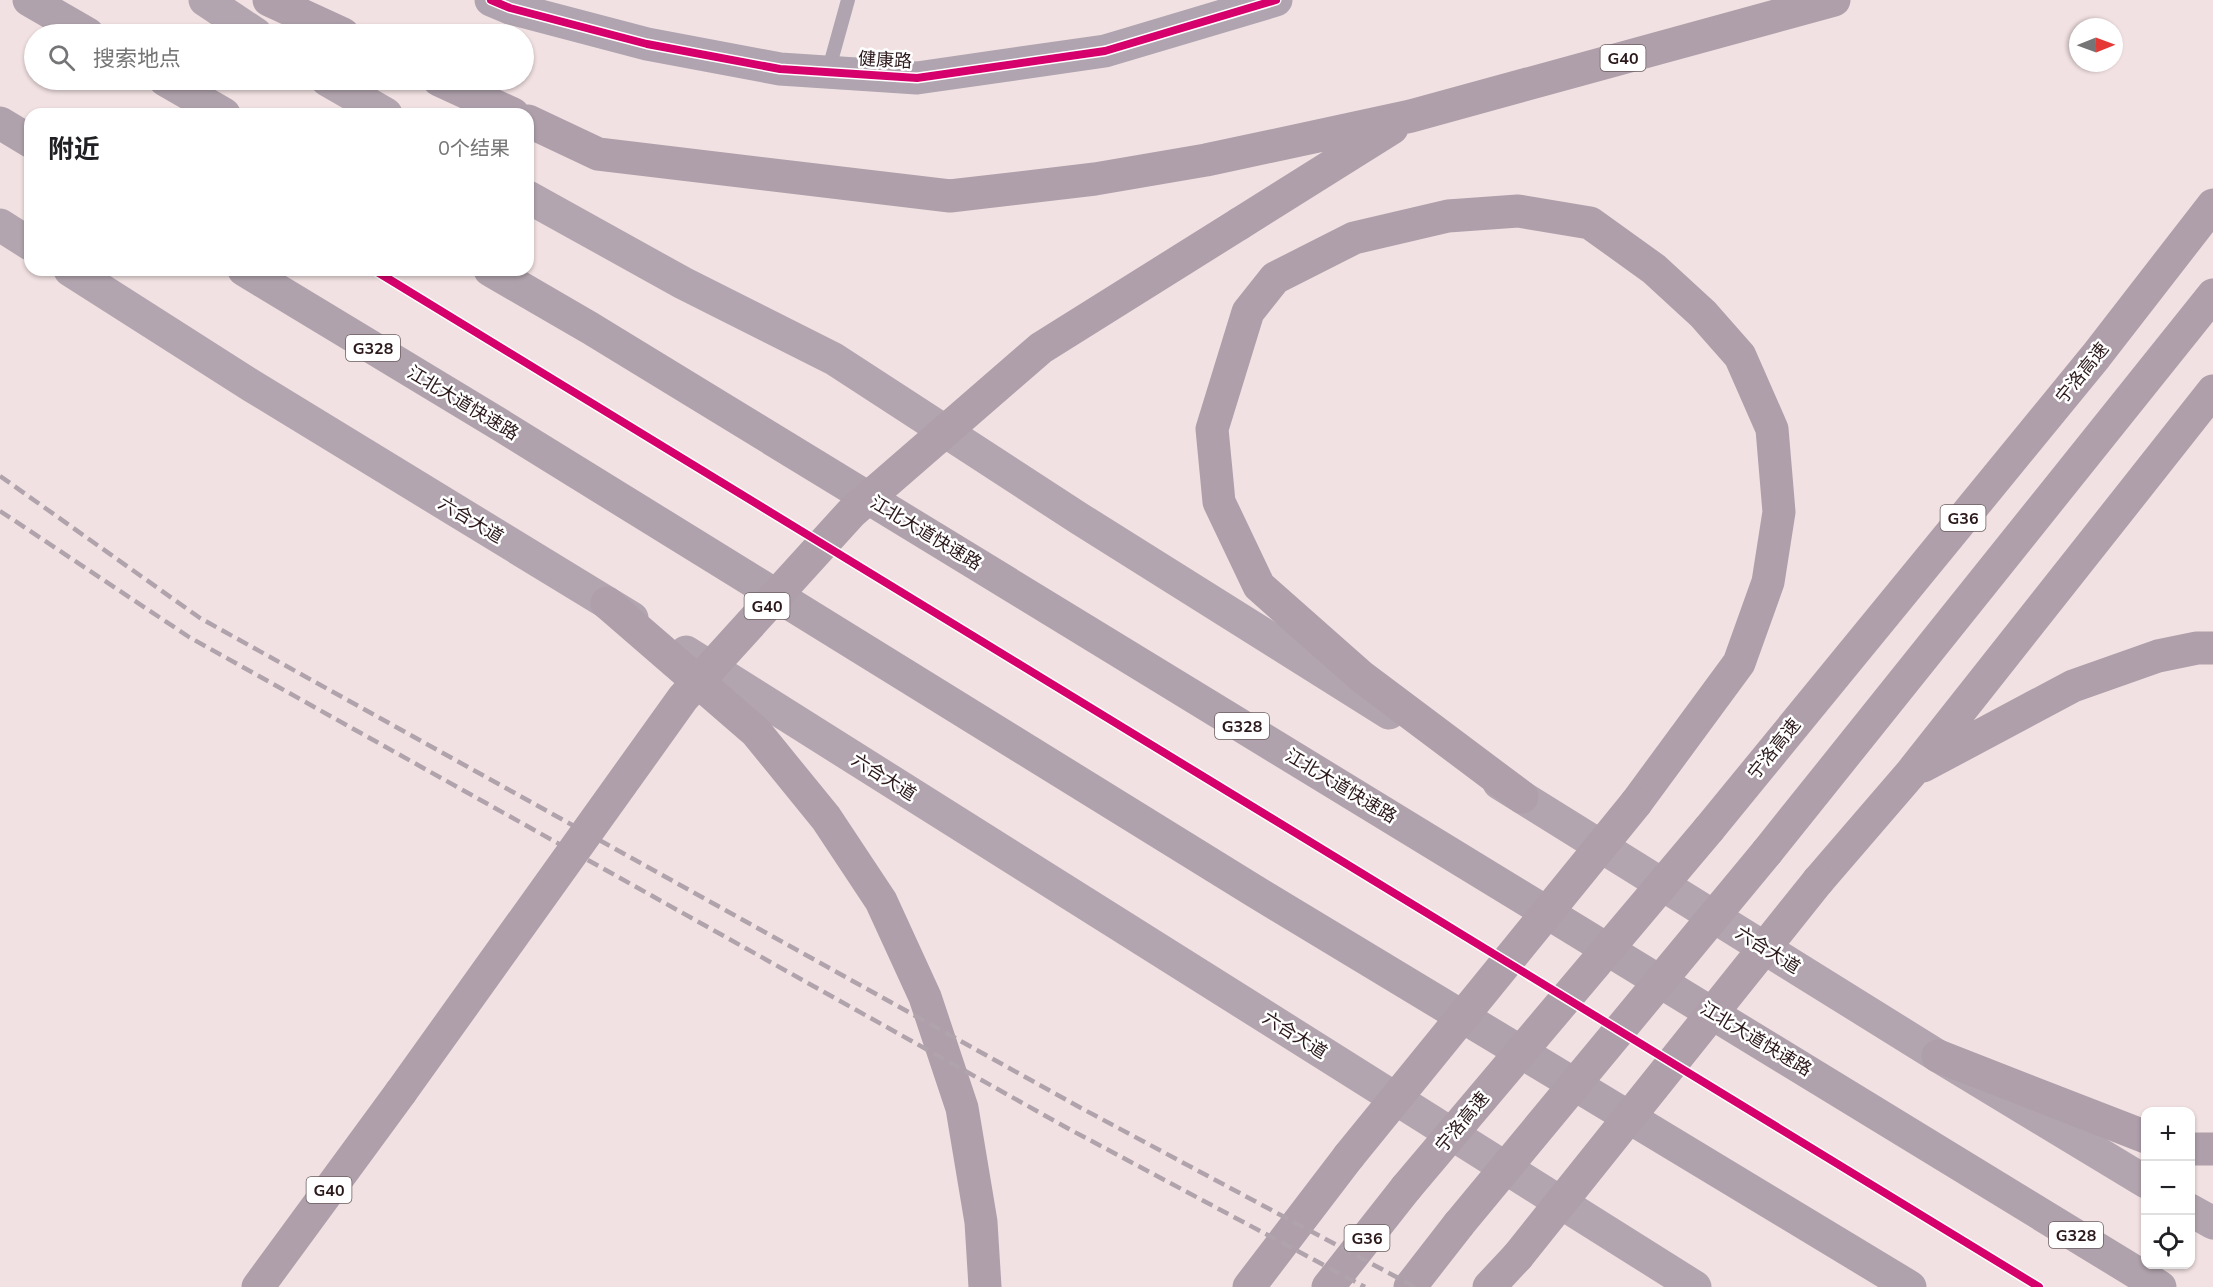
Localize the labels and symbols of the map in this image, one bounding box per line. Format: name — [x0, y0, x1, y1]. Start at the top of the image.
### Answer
north arrow — [2069, 18, 2123, 72]
road number: G40 — [1600, 45, 1646, 71]
street label: 健康路 — [857, 47, 913, 73]
road number: G328 — [346, 335, 400, 361]
street label: 宁洛高速 — [2050, 337, 2114, 409]
street label: 江北大道快速路 — [403, 360, 523, 446]
street label: 江北大道快速路 — [866, 490, 986, 576]
street label: 六合大道 — [434, 491, 508, 549]
road number: G36 — [1940, 505, 1986, 531]
road number: G40 — [744, 593, 789, 619]
road number: G328 — [1215, 713, 1269, 739]
street label: 宁洛高速 — [1742, 713, 1806, 785]
street label: 江北大道快速路 — [1281, 743, 1401, 829]
street label: 六合大道 — [847, 748, 921, 806]
street label: 六合大道 — [1731, 921, 1805, 979]
street label: 江北大道快速路 — [1696, 996, 1816, 1082]
street label: 六合大道 — [1258, 1006, 1332, 1064]
street label: 宁洛高速 — [1430, 1087, 1494, 1157]
road number: G40 — [306, 1177, 352, 1203]
road number: G328 — [2049, 1222, 2103, 1248]
road number: G36 — [1344, 1225, 1390, 1251]

